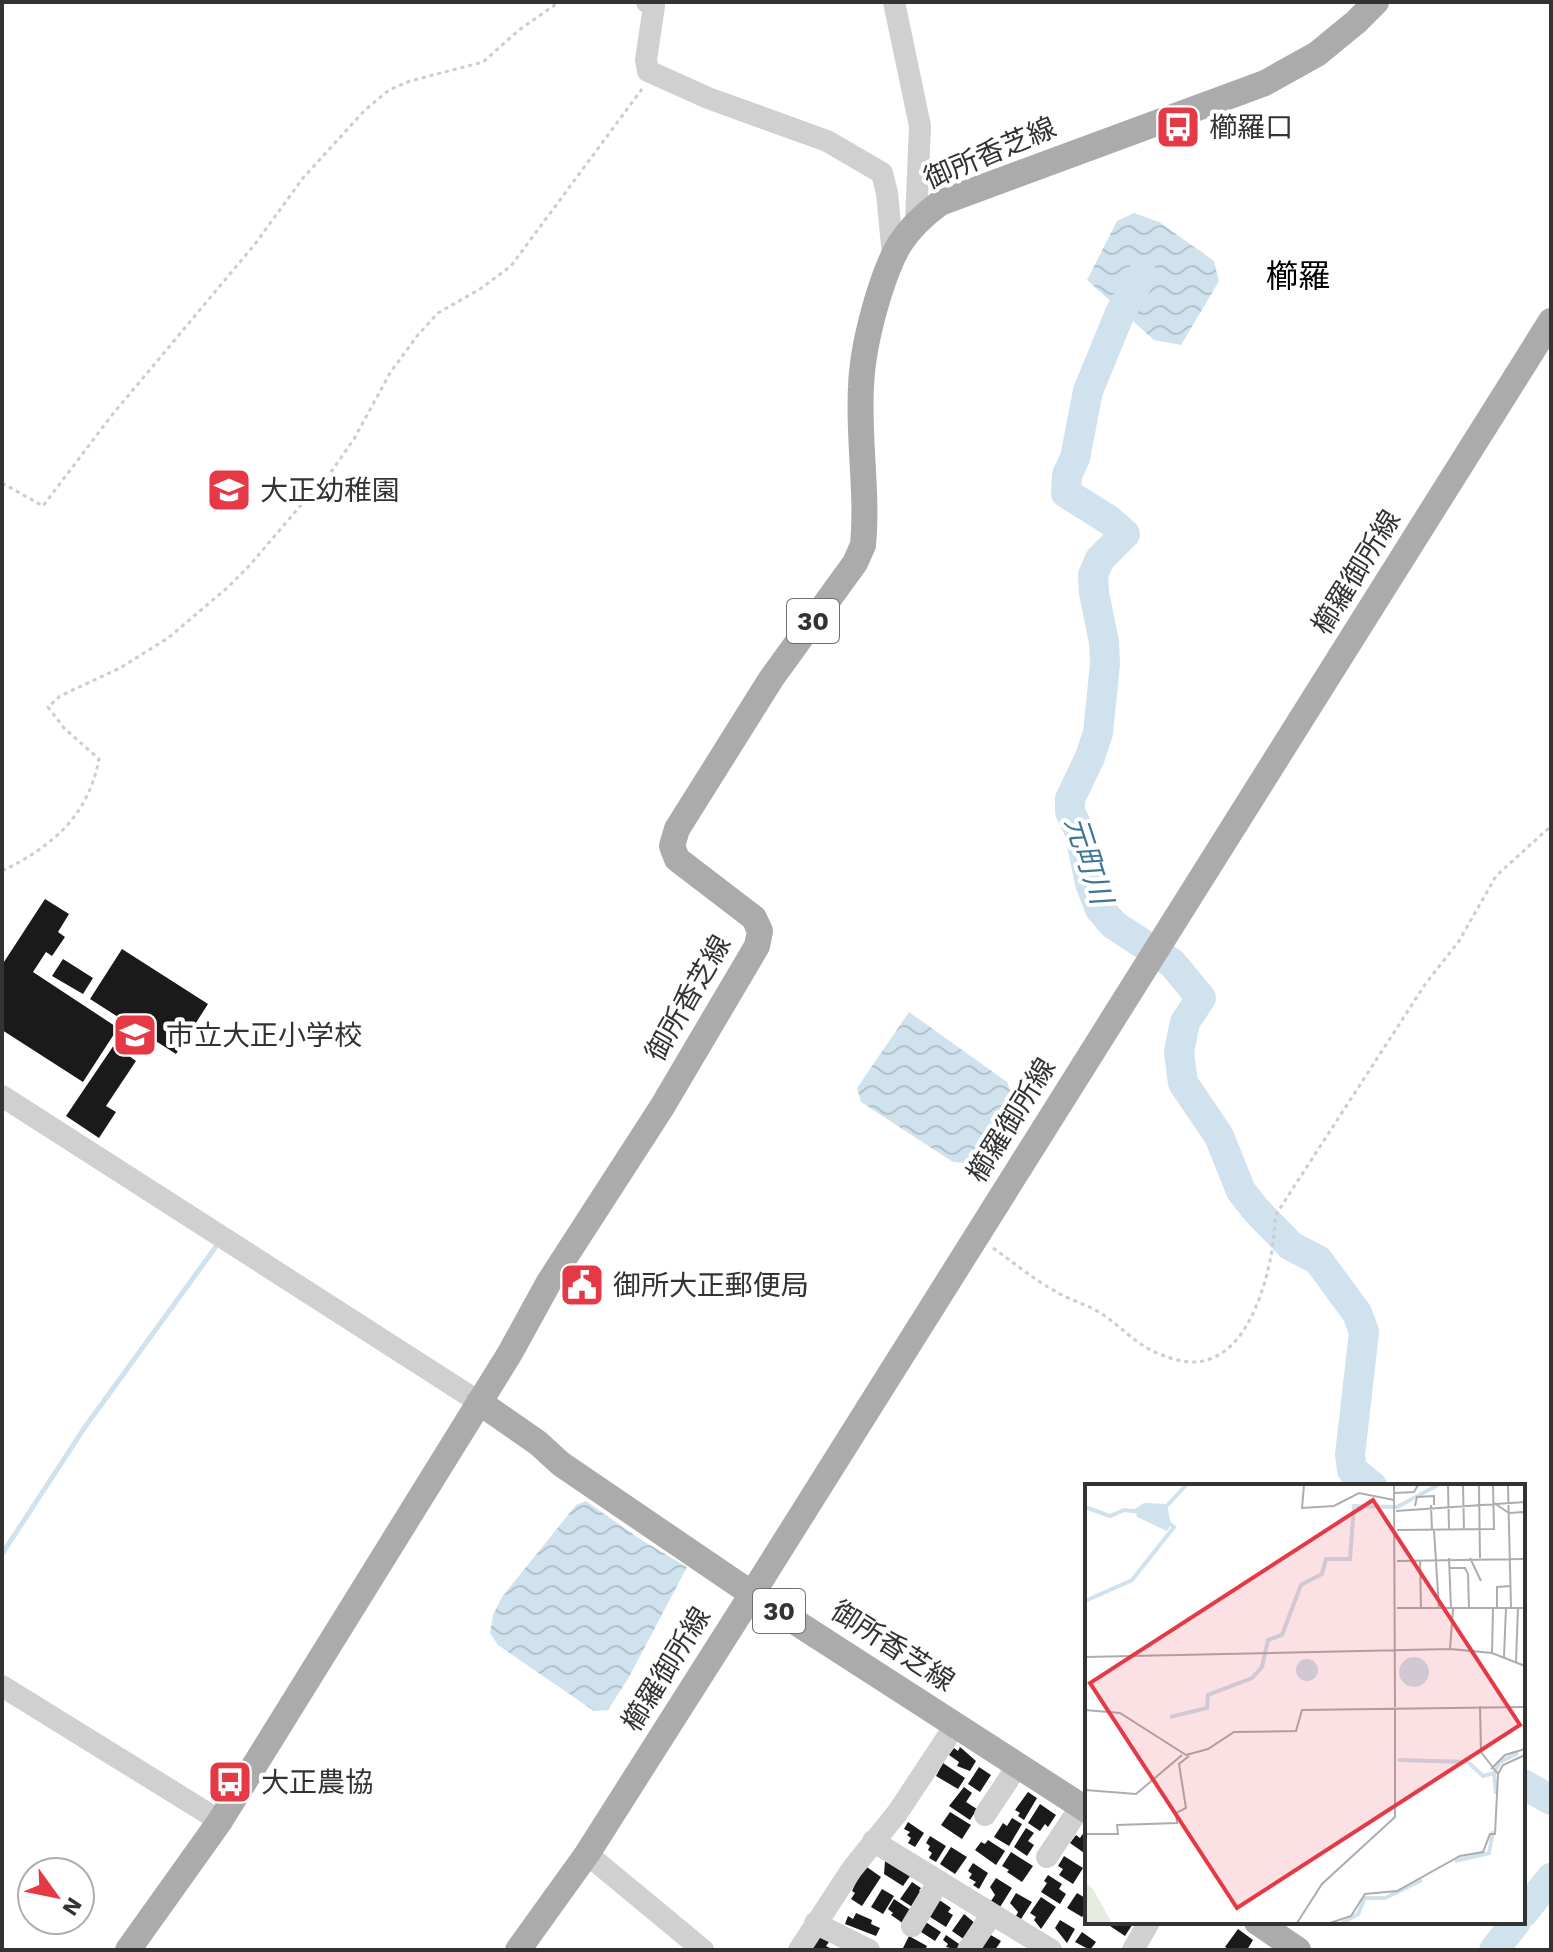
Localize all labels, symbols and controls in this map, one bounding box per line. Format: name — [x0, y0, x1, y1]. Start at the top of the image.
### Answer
bus stop icon: 櫛羅口 — [1154, 103, 1202, 151]
street label: 御所香芝線 — [919, 110, 1061, 196]
place label: 櫛羅口 — [1209, 111, 1293, 144]
district label: 櫛羅 — [1266, 257, 1330, 295]
school or university icon: 大正幼稚園 — [205, 466, 253, 514]
place label: 大正幼稚園 — [260, 474, 400, 507]
street label: 櫛羅御所線 — [1305, 504, 1407, 640]
road number: 30 — [787, 599, 839, 643]
water label: 元町川 — [1058, 812, 1120, 911]
street label: 御所香芝線 — [639, 929, 737, 1067]
school or university icon: 市立大正小学校 — [111, 1011, 159, 1059]
place label: 市立大正小学校 — [166, 1019, 362, 1052]
street label: 櫛羅御所線 — [960, 1052, 1062, 1188]
public building icon: 御所大正郵便局 — [558, 1261, 606, 1309]
place label: 御所大正郵便局 — [613, 1269, 809, 1302]
inset map — [1085, 1484, 1525, 1924]
road number: 30 — [753, 1589, 805, 1633]
street label: 御所香芝線 — [825, 1594, 961, 1698]
street label: 櫛羅御所線 — [615, 1601, 717, 1737]
bus stop icon: 大正農協 — [206, 1758, 254, 1806]
place label: 大正農協 — [261, 1766, 373, 1799]
north arrow — [16, 1856, 96, 1936]
text: N — [57, 1893, 87, 1920]

